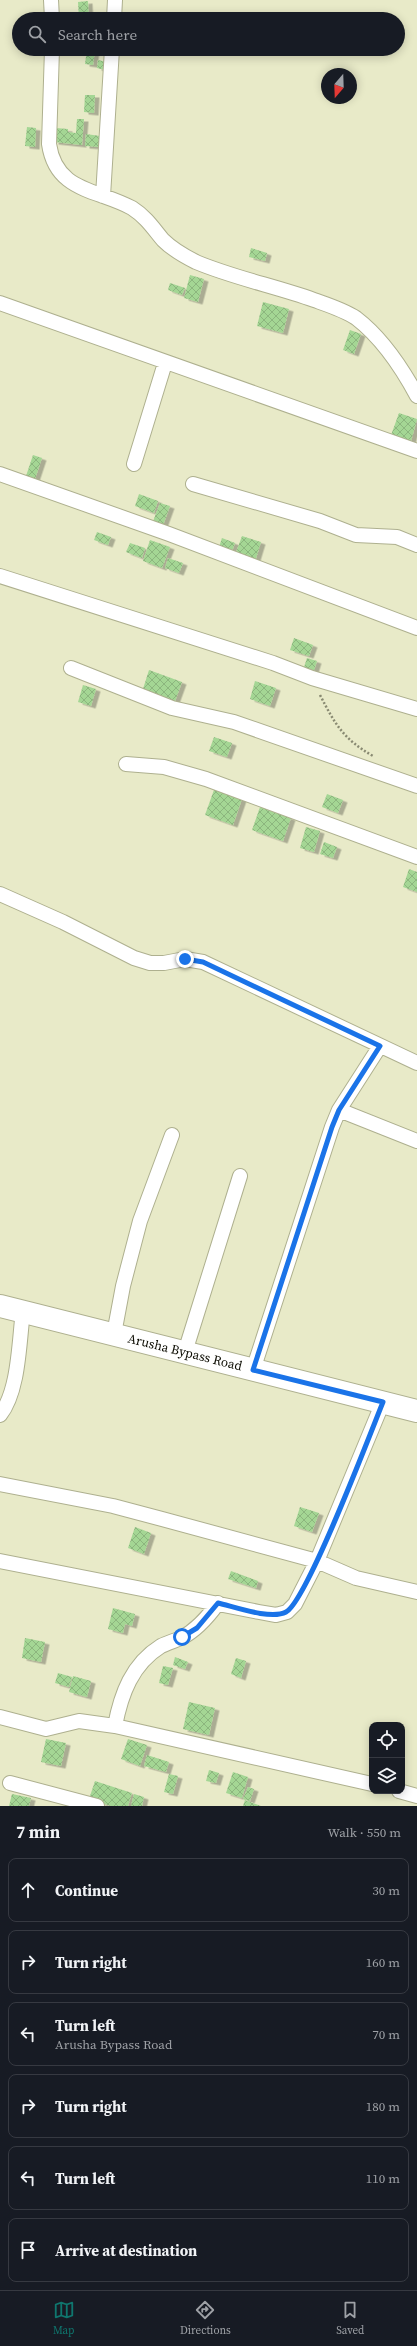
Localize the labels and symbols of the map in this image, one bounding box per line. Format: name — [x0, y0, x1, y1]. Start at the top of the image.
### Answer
north arrow — [321, 68, 357, 104]
route end — [176, 950, 194, 968]
street label: Arusha Bypass Road — [126, 1330, 245, 1375]
route start — [173, 1628, 191, 1646]

